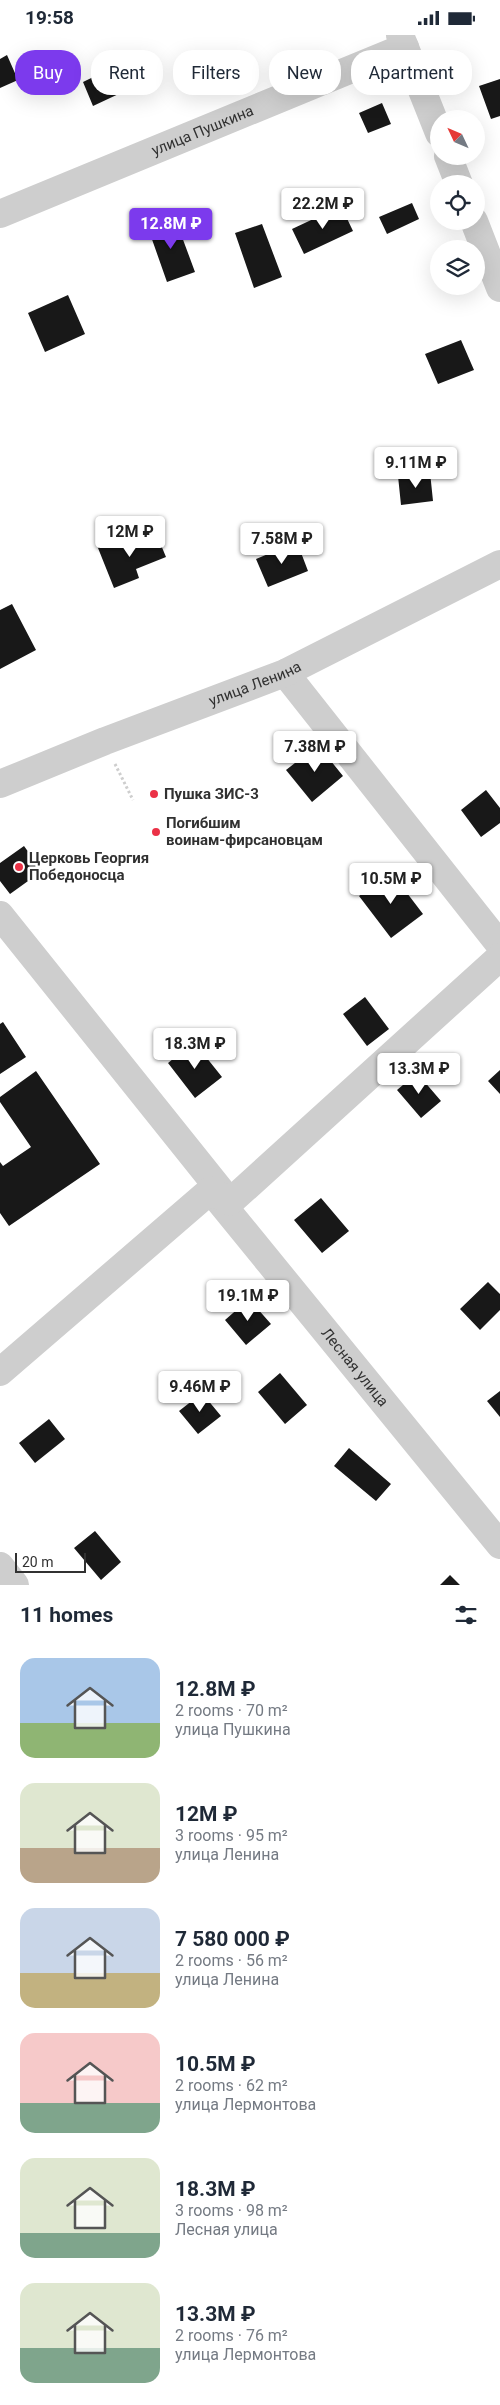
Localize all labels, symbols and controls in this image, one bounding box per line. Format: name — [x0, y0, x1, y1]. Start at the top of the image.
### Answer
text: 19:58 — [25, 6, 74, 29]
chip: Buy — [15, 50, 81, 95]
chip: Rent — [91, 50, 163, 95]
chip: Filters — [173, 50, 259, 95]
chip: New — [269, 50, 341, 95]
chip: Apartment — [351, 50, 472, 95]
street label: улица Пушкина — [149, 102, 256, 160]
north arrow — [430, 110, 485, 165]
map controls — [430, 110, 485, 295]
button: locate — [430, 175, 485, 230]
pin: 22.2M ₽ — [277, 187, 369, 230]
text: 22.2M ₽ — [292, 194, 354, 213]
pin: 12.8M ₽ — [125, 207, 217, 250]
text: 12.8M ₽ — [140, 214, 202, 233]
button: layers — [430, 240, 485, 295]
pin: 9.11M ₽ — [370, 447, 462, 489]
text: 9.11M ₽ — [385, 453, 447, 472]
pin: 12M ₽ — [95, 515, 165, 558]
text: 12M ₽ — [106, 522, 154, 541]
pin: 7.58M ₽ — [236, 523, 328, 565]
text: 7.58M ₽ — [251, 529, 313, 548]
street label: улица Ленина — [206, 657, 304, 710]
pin: 7.38M ₽ — [269, 731, 361, 773]
text: 7.38M ₽ — [284, 737, 346, 756]
place label: Пушка ЗИС-3 — [164, 785, 259, 803]
marker: Пушка ЗИС-3 — [148, 788, 160, 800]
place label: Погибшим воинам-фирсановцам — [166, 814, 323, 849]
marker: Погибшим воинам-фирсановцам — [150, 826, 162, 838]
place label: Церковь Георгия Победоносца — [29, 849, 149, 884]
marker: Церковь Георгия Победоносца — [13, 861, 25, 873]
pin: 10.5M ₽ — [345, 863, 437, 905]
text: 10.5M ₽ — [360, 869, 422, 888]
pin: 18.3M ₽ — [149, 1027, 241, 1070]
text: 18.3M ₽ — [164, 1034, 226, 1053]
pin: 13.3M ₽ — [373, 1053, 465, 1095]
text: 13.3M ₽ — [388, 1059, 450, 1078]
pin: 19.1M ₽ — [202, 1279, 294, 1322]
text: 19.1M ₽ — [217, 1286, 279, 1305]
street label: Лесная улица — [317, 1324, 392, 1410]
pin: 9.46M ₽ — [154, 1371, 246, 1413]
text: 9.46M ₽ — [169, 1377, 231, 1396]
scale bar — [15, 1550, 86, 1573]
text: 20 m — [22, 1554, 54, 1570]
icon: filters — [452, 1601, 480, 1629]
text: 11 homes — [20, 1603, 113, 1627]
text: 12.8M ₽ — [175, 1677, 256, 1701]
icon: home — [60, 1678, 120, 1738]
text: 2 rooms · 70 m² — [175, 1701, 288, 1720]
text: улица Пушкина — [175, 1720, 291, 1739]
text: 12M ₽ — [175, 1802, 238, 1826]
icon: home — [60, 1803, 120, 1863]
text: 3 rooms · 95 m² — [175, 1826, 288, 1845]
text: улица Ленина — [175, 1845, 279, 1864]
text: 7 580 000 ₽ — [175, 1927, 290, 1951]
icon: home — [60, 1928, 120, 1988]
text: 2 rooms · 56 m² — [175, 1951, 288, 1970]
text: улица Ленина — [175, 1970, 279, 1989]
text: 10.5M ₽ — [175, 2052, 256, 2076]
icon: home — [60, 2053, 120, 2113]
text: 2 rooms · 62 m² — [175, 2076, 288, 2095]
text: улица Лермонтова — [175, 2095, 316, 2114]
text: 18.3M ₽ — [175, 2177, 256, 2201]
icon: home — [60, 2178, 120, 2238]
text: 3 rooms · 98 m² — [175, 2201, 288, 2220]
text: Лесная улица — [175, 2220, 278, 2239]
text: 13.3M ₽ — [175, 2302, 256, 2326]
icon: home — [60, 2303, 120, 2363]
text: 2 rooms · 76 m² — [175, 2326, 288, 2345]
text: улица Лермонтова — [175, 2345, 316, 2364]

